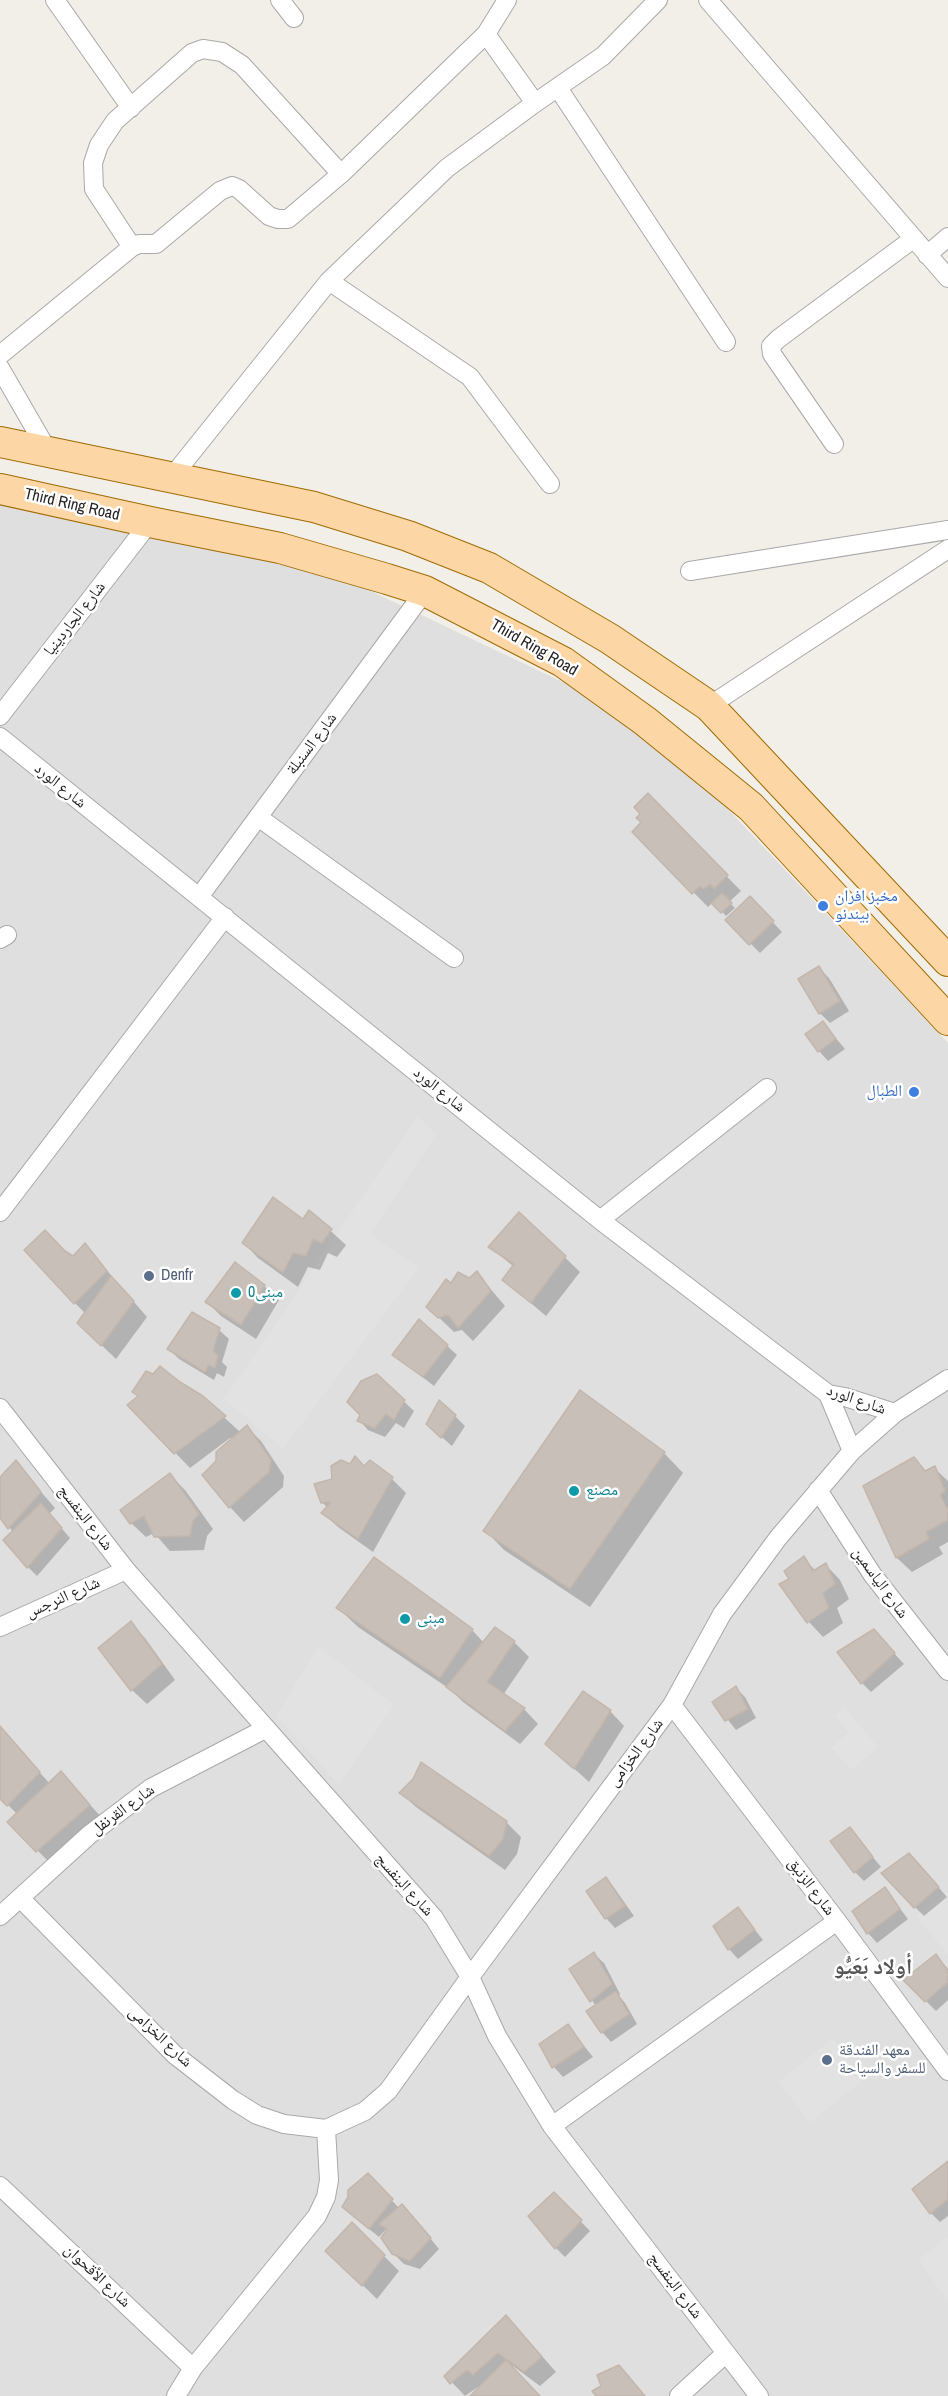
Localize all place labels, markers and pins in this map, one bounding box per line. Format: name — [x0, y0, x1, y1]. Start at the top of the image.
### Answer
place label: مخبز افران بيندنو — [835, 887, 898, 925]
marker: مخبز افران بيندنو — [816, 899, 830, 913]
place label: الطبال — [866, 1082, 902, 1102]
marker: الطبال — [907, 1085, 921, 1099]
place label: Denfr — [161, 1266, 193, 1286]
marker: Denfr — [142, 1269, 156, 1283]
place label: مبنى0 — [248, 1283, 283, 1303]
marker: مبنى0 — [229, 1286, 243, 1300]
place label: مصنع — [586, 1481, 618, 1501]
marker: مصنع — [567, 1484, 581, 1498]
place label: مبنى — [417, 1609, 445, 1629]
marker: مبنى — [398, 1612, 412, 1626]
place label: معهد الفندقة للسفر والسياحة — [839, 2041, 926, 2079]
marker: معهد الفندقة للسفر والسياحة — [820, 2053, 834, 2067]

